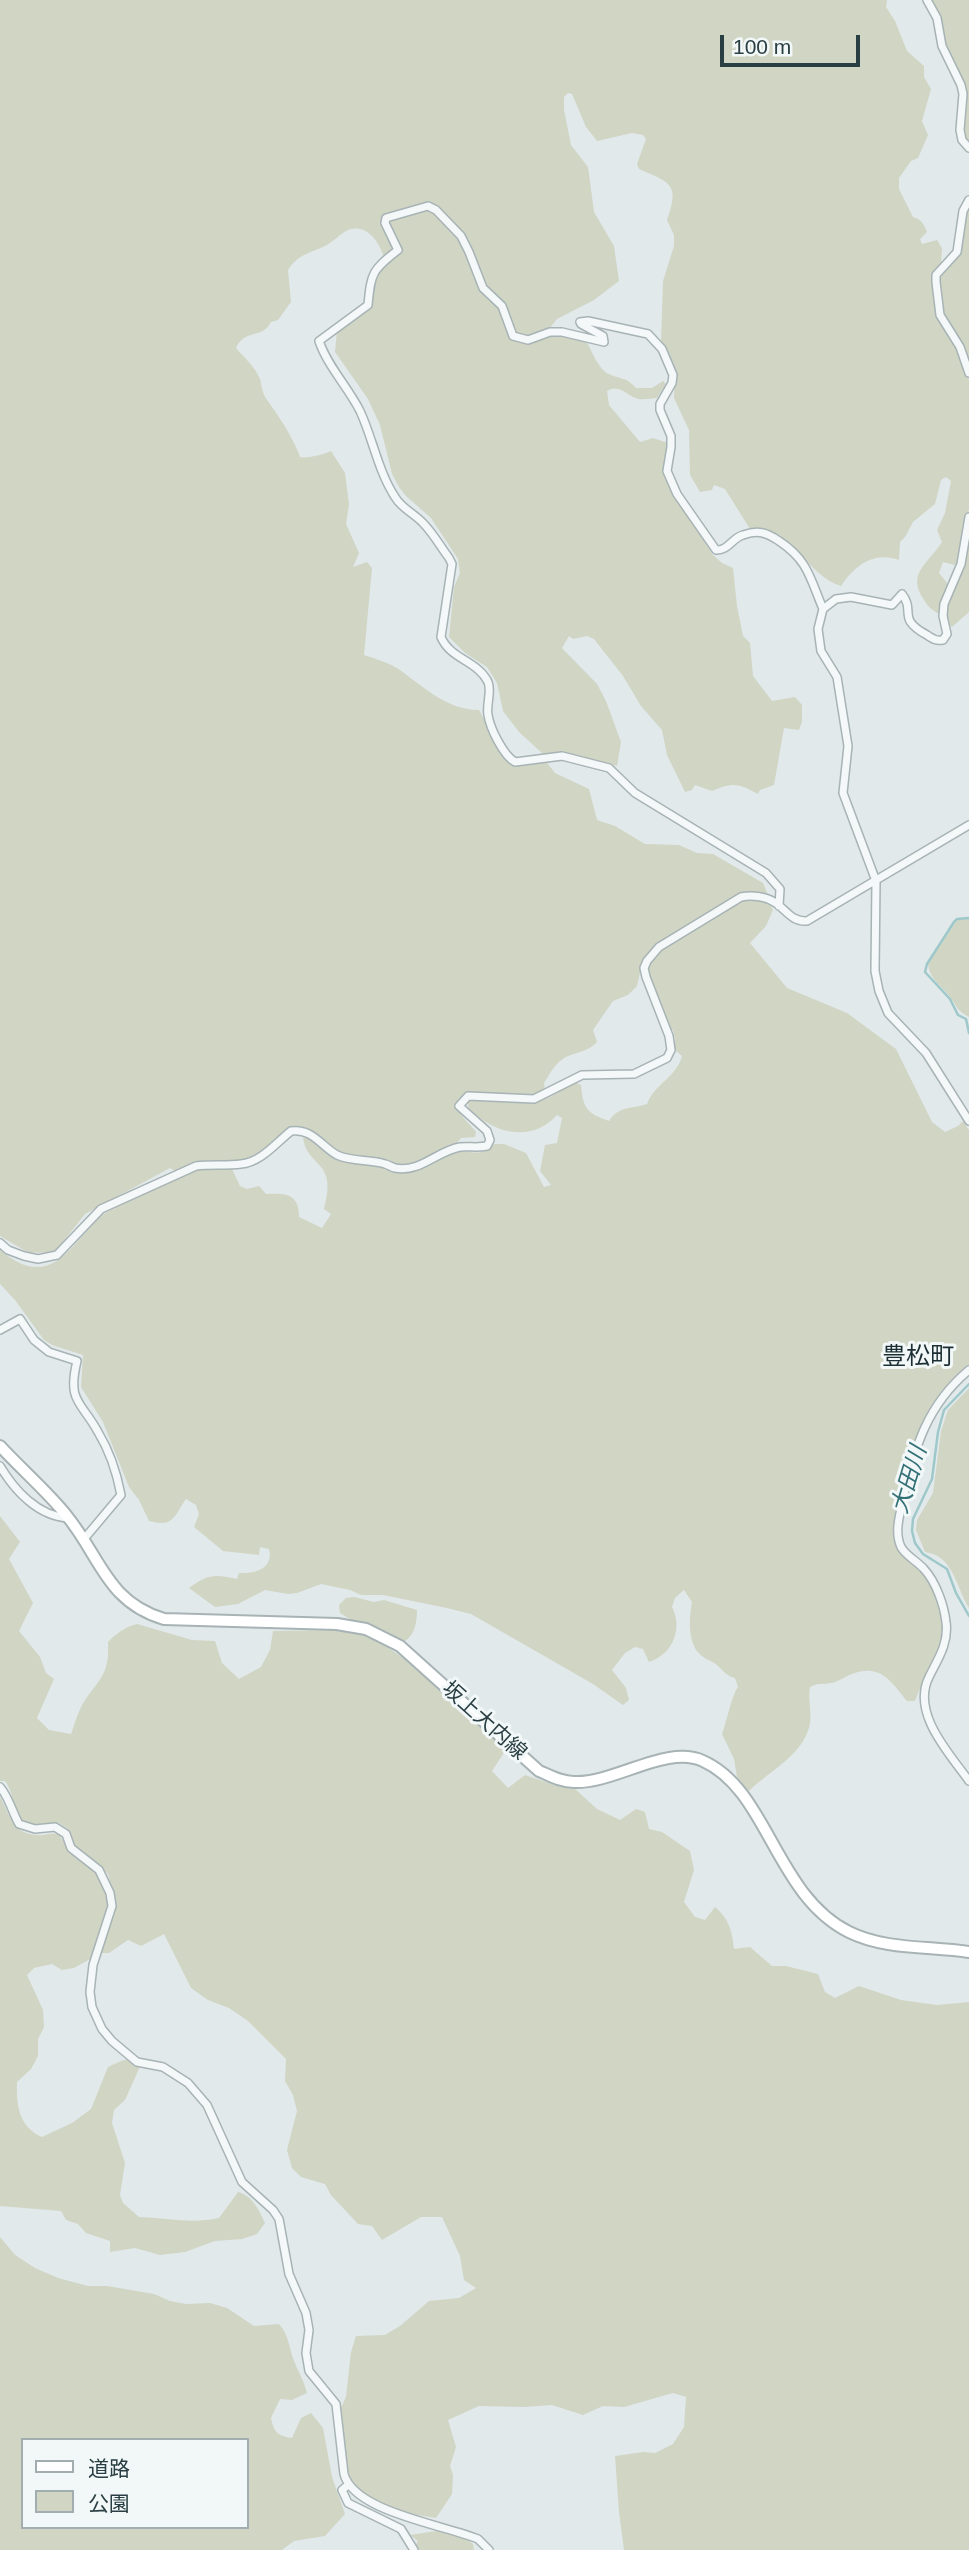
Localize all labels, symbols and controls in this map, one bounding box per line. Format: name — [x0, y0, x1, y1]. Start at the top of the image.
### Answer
scale bar — [724, 21, 864, 65]
text: 100 m — [733, 35, 791, 58]
district label: 豊松町 — [882, 1343, 954, 1371]
water label: 大田川 — [887, 1443, 933, 1517]
street label: 坂上大内線 — [437, 1677, 531, 1765]
legend — [21, 2438, 248, 2529]
text: 道路 — [88, 2457, 130, 2480]
text: 公園 — [88, 2492, 130, 2515]

